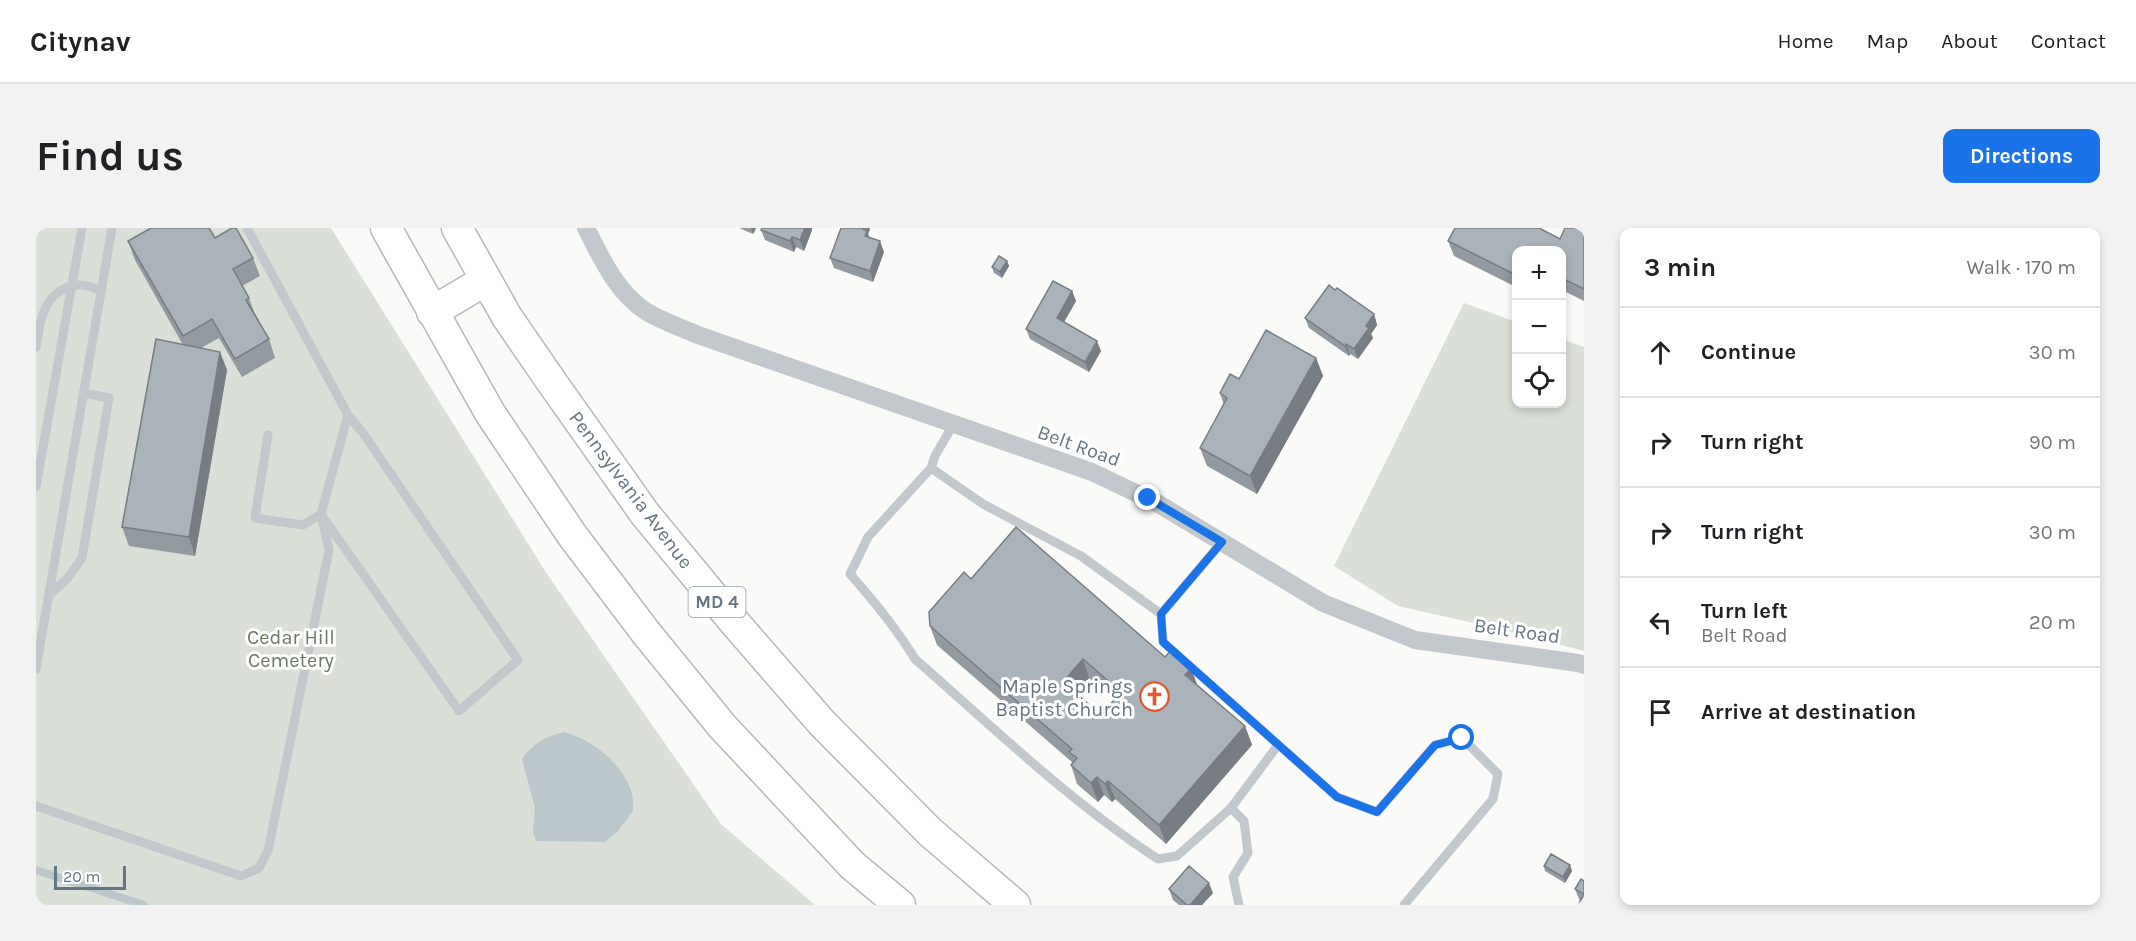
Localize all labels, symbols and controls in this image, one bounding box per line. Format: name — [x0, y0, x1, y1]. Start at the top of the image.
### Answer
text: Citynav — [30, 25, 130, 58]
text: Home — [1778, 29, 1834, 53]
text: Map — [1867, 29, 1908, 53]
text: About — [1941, 29, 1998, 53]
text: Contact — [2031, 29, 2106, 53]
button: Directions — [1943, 129, 2100, 183]
text: Find us — [36, 131, 184, 181]
map controls — [1512, 246, 1566, 408]
button: + — [1512, 246, 1566, 300]
text: 3 min — [1644, 252, 1716, 283]
text: Walk · 170 m — [1966, 256, 2076, 279]
button: − — [1512, 300, 1566, 354]
icon: ahead — [1644, 336, 1677, 369]
text: Continue — [1701, 339, 1796, 365]
text: 30 m — [2029, 341, 2076, 364]
button: locate — [1512, 354, 1566, 408]
street label: Pennsylvania Avenue — [564, 407, 698, 573]
street label: Belt Road — [1034, 420, 1124, 472]
icon: right — [1644, 426, 1677, 459]
text: Turn right — [1701, 429, 1804, 455]
text: 90 m — [2029, 431, 2076, 454]
route end — [1134, 484, 1160, 510]
icon: right — [1644, 516, 1677, 549]
text: Turn right — [1701, 519, 1804, 545]
text: 30 m — [2029, 521, 2076, 544]
road number: MD 4 — [688, 587, 746, 617]
text: Turn left — [1701, 598, 1788, 624]
icon: left — [1644, 606, 1677, 639]
text: 20 m — [2029, 611, 2076, 634]
street label: Belt Road — [1473, 614, 1561, 648]
text: Belt Road — [1701, 624, 1788, 647]
park label: Cedar Hill Cemetery — [247, 626, 335, 672]
place label: Maple Springs Baptist Church — [996, 675, 1133, 721]
church icon: Maple Springs Baptist Church — [1138, 681, 1170, 713]
icon: arrive — [1644, 696, 1677, 729]
text: Arrive at destination — [1701, 699, 1916, 725]
route start — [1448, 724, 1474, 750]
scale bar — [54, 863, 126, 890]
text: 20 m — [63, 867, 101, 886]

